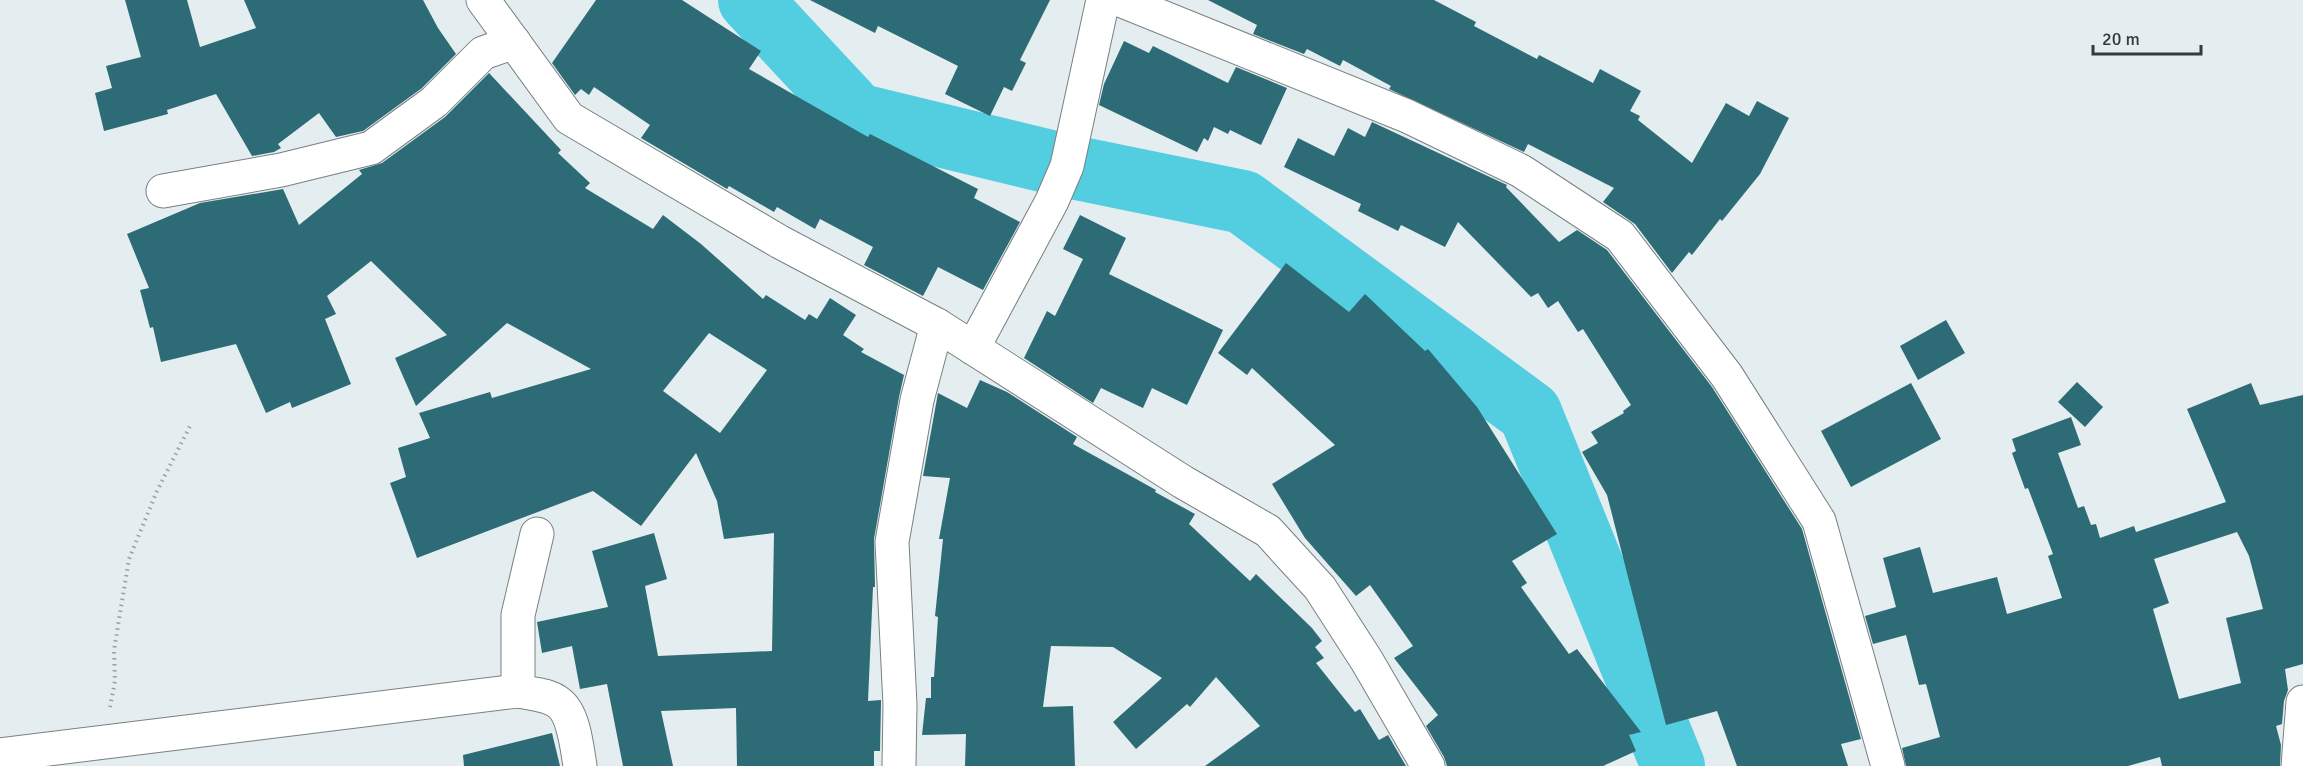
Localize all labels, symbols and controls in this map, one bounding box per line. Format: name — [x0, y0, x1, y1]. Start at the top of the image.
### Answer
scale bar — [2093, 18, 2201, 56]
text: 20 m — [2102, 28, 2140, 50]

